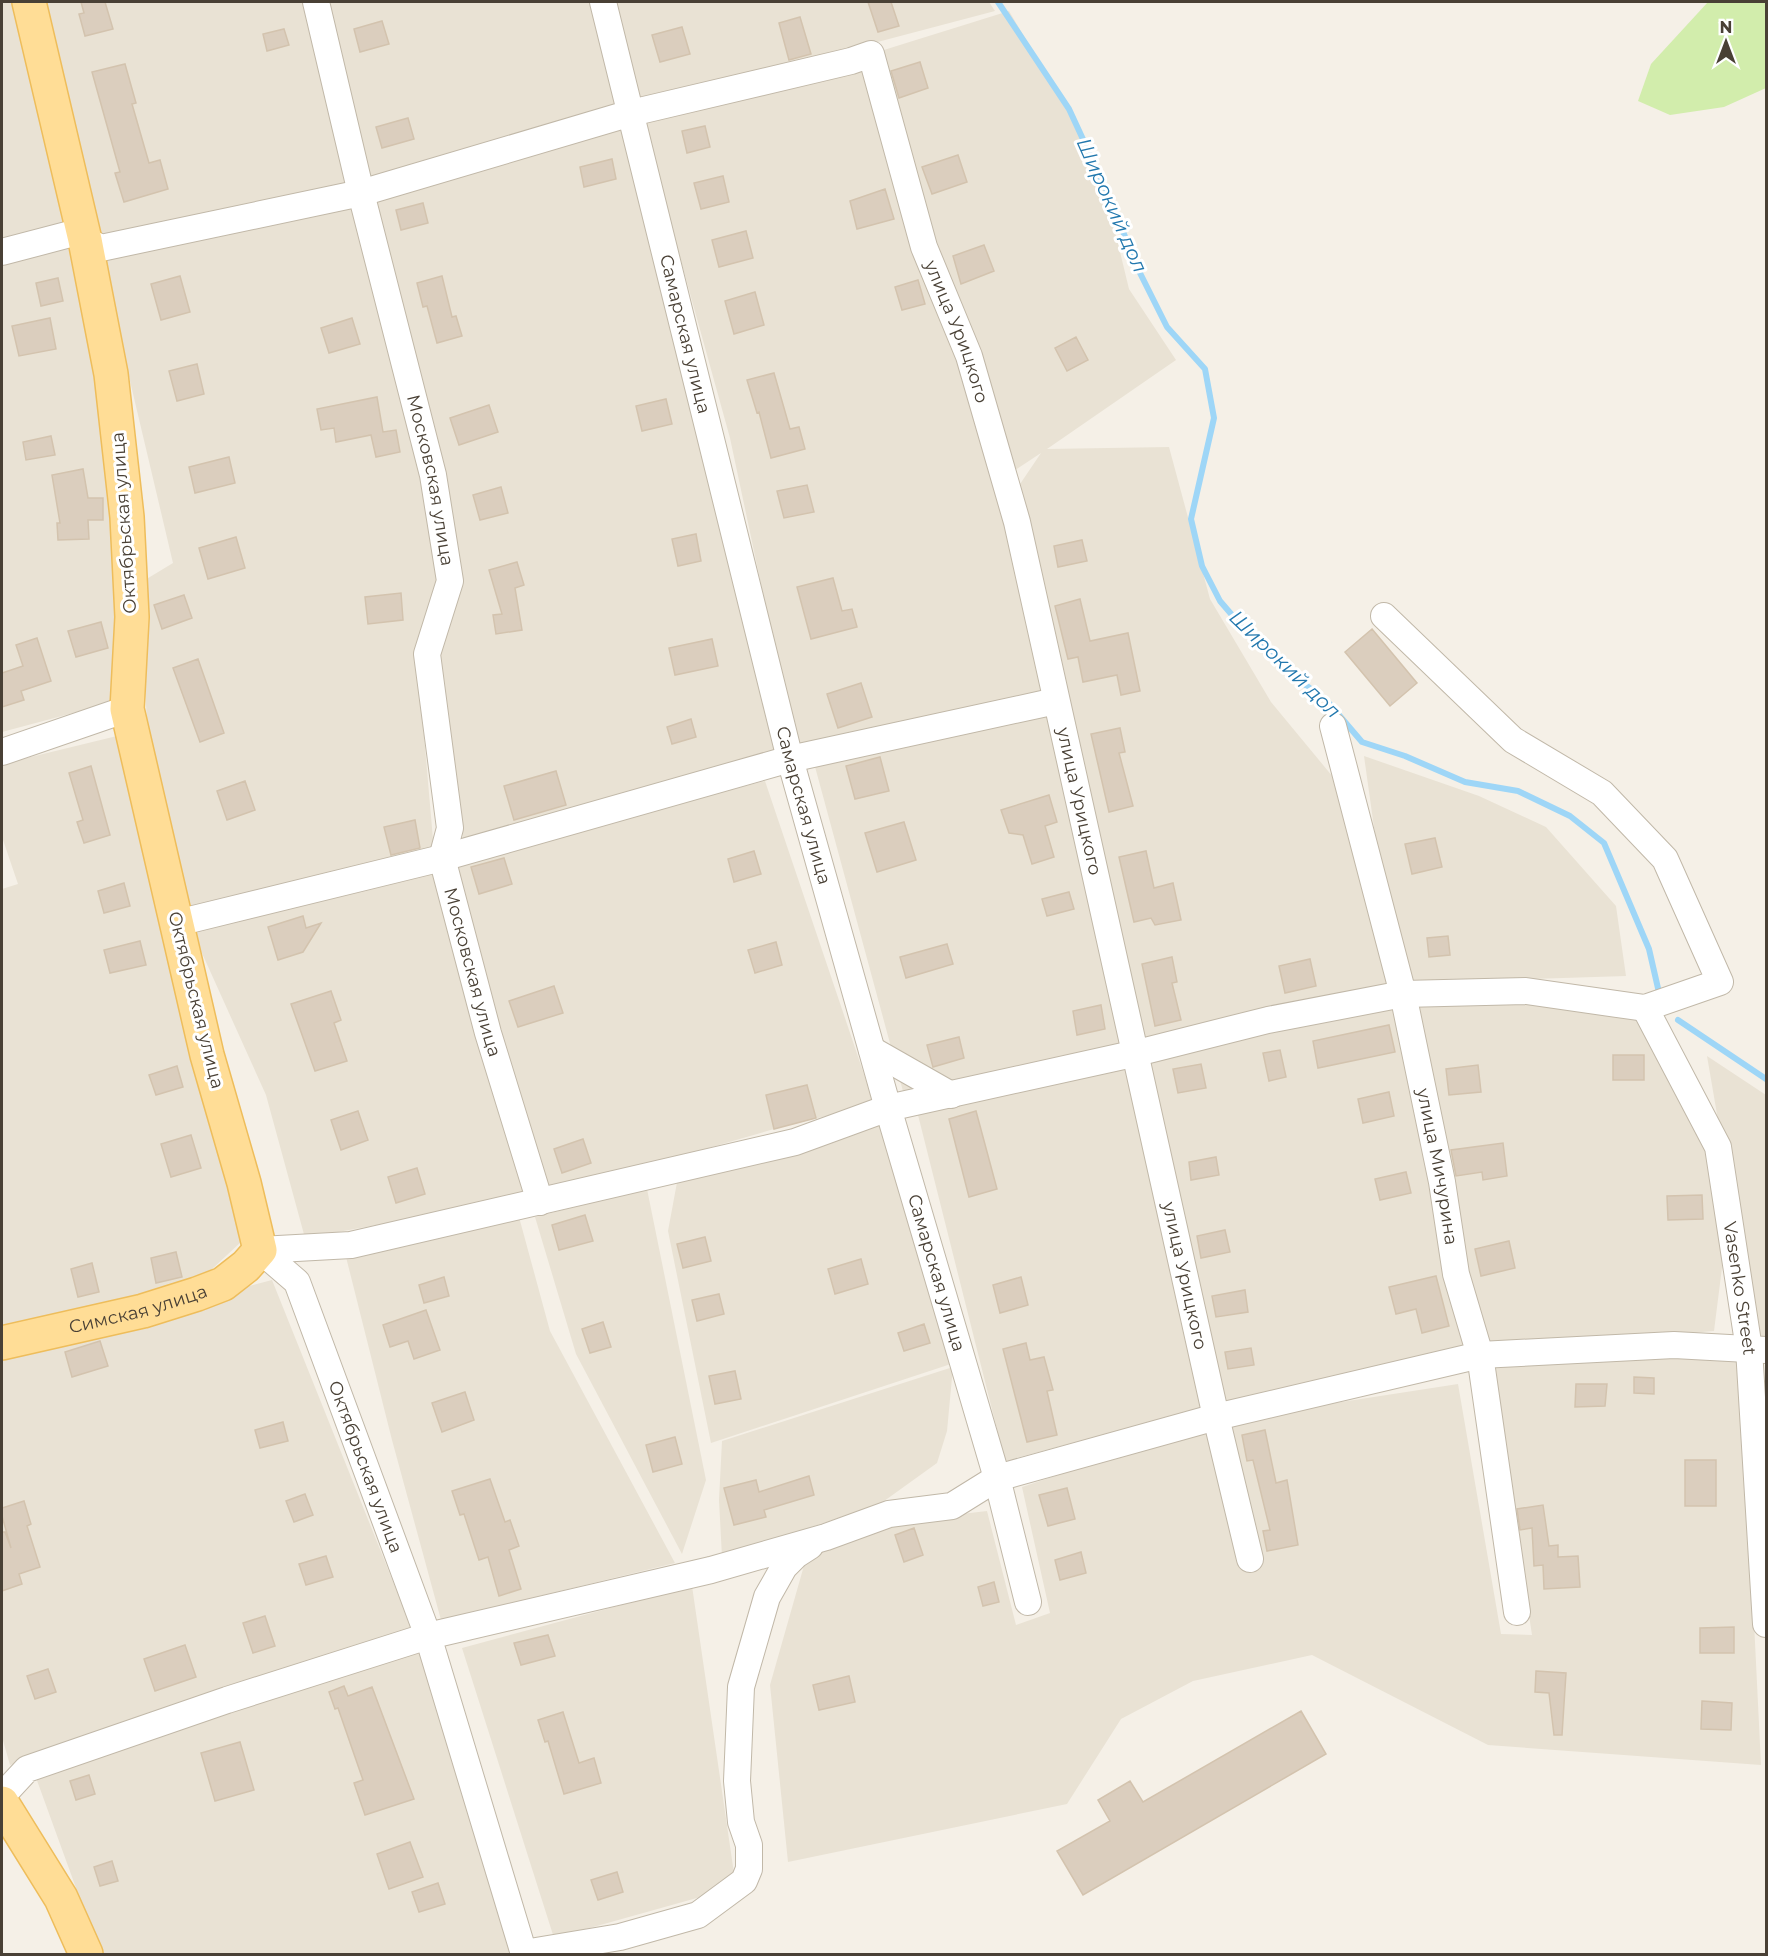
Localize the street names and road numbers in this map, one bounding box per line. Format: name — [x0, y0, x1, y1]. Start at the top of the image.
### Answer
street label: Самарская улица — [655, 252, 715, 416]
street label: улица Урицкого — [919, 256, 993, 406]
street label: Московская улица — [402, 392, 458, 567]
street label: Октябрьская улица — [107, 432, 141, 614]
street label: Самарская улица — [771, 724, 836, 887]
street label: улица Урицкого — [1052, 724, 1106, 877]
street label: Московская улица — [439, 885, 506, 1060]
street label: Октябрьская улица — [163, 909, 229, 1091]
street label: улица Мичурина — [1412, 1085, 1462, 1246]
street label: Самарская улица — [903, 1191, 970, 1354]
street label: улица Урицкого — [1157, 1199, 1212, 1352]
street label: Vasenko Street — [1719, 1220, 1760, 1356]
street label: Симская улица — [67, 1280, 210, 1338]
street label: Октябрьская улица — [323, 1378, 407, 1556]

